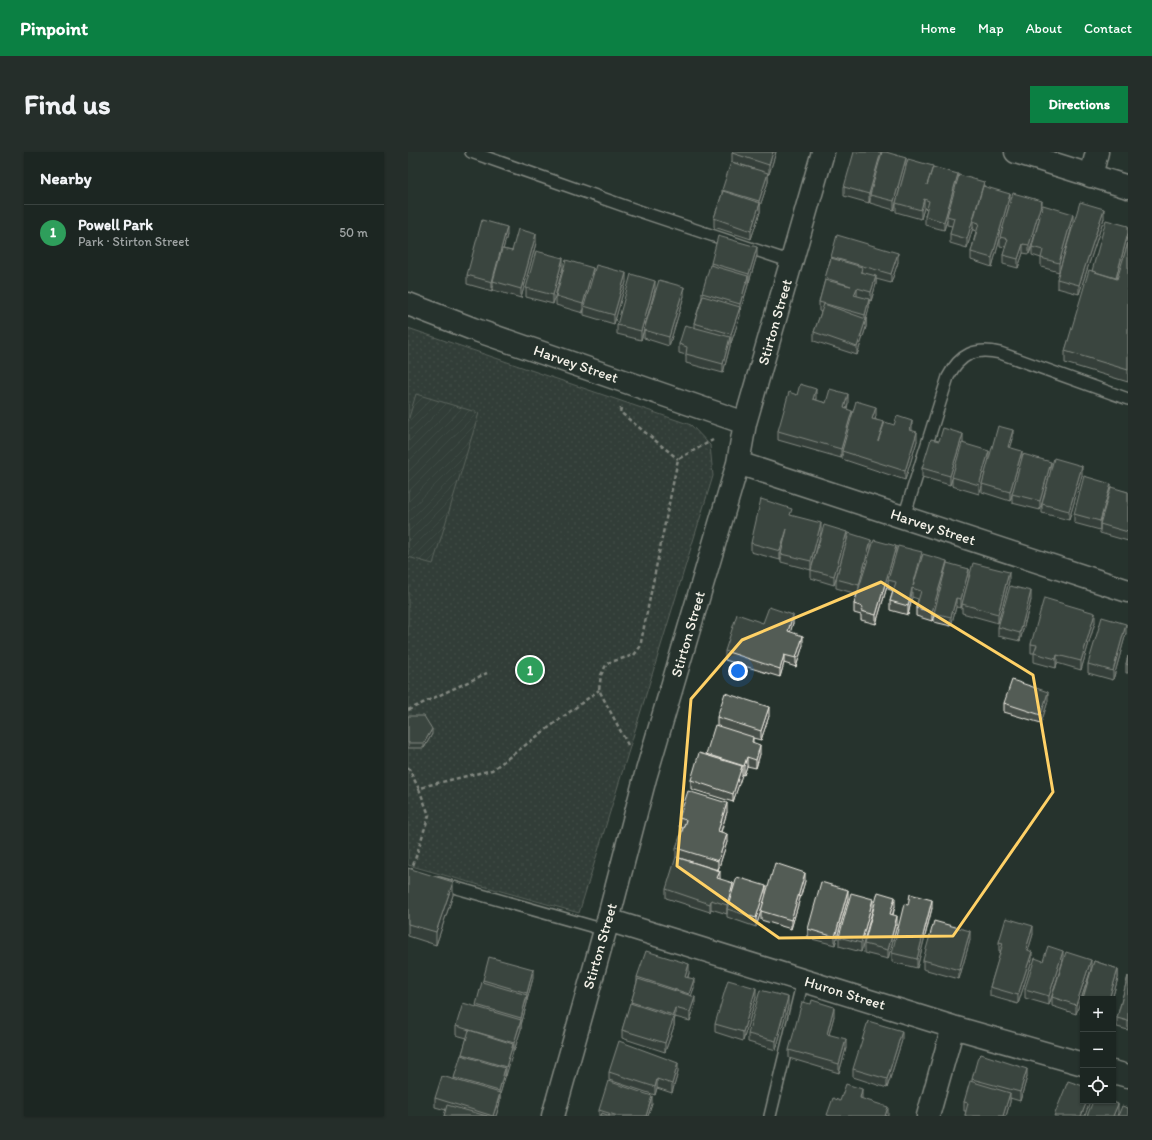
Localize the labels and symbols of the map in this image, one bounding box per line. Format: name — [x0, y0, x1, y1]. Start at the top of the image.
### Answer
street label: Stirton Street — [754, 277, 796, 367]
street label: Harvey Street — [531, 341, 621, 387]
street label: Harvey Street — [888, 505, 978, 549]
street label: Stirton Street — [667, 589, 709, 679]
pin: 1 — [517, 655, 543, 685]
your location — [728, 661, 748, 681]
street label: Stirton Street — [579, 901, 621, 991]
street label: Huron Street — [802, 972, 888, 1014]

